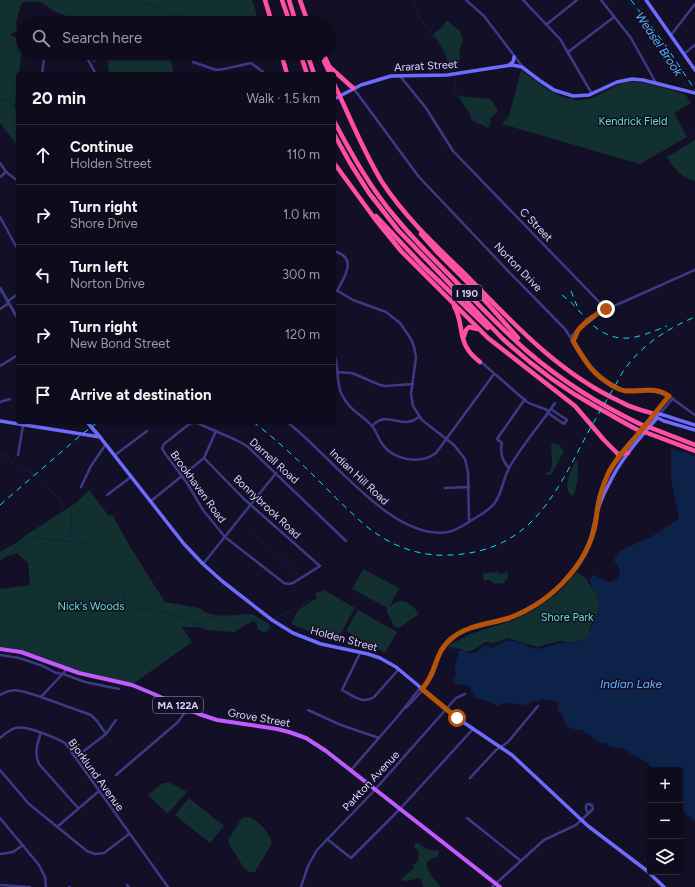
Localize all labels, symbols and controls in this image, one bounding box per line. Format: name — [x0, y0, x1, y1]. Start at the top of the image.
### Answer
water label: Weasel Brook — [633, 10, 686, 79]
search box — [16, 16, 336, 60]
icon: search — [30, 27, 52, 49]
text: Search here — [62, 29, 142, 47]
street label: Ararat Street — [394, 58, 458, 74]
text: 20 min — [32, 88, 86, 108]
text: Walk · 1.5 km — [246, 91, 320, 106]
park label: Kendrick Field — [599, 115, 667, 128]
text: Continue — [70, 138, 133, 156]
icon: ahead — [32, 144, 54, 166]
text: 110 m — [287, 147, 320, 162]
text: Holden Street — [70, 156, 152, 171]
text: Turn right — [70, 198, 138, 216]
icon: right — [32, 204, 54, 226]
street label: C Street — [517, 206, 555, 244]
text: 1.0 km — [283, 207, 320, 222]
text: Shore Drive — [70, 216, 138, 231]
street label: Norton Drive — [491, 240, 545, 294]
text: Turn left — [70, 258, 128, 276]
icon: left — [32, 264, 54, 286]
text: 300 m — [282, 267, 320, 282]
text: Norton Drive — [70, 276, 145, 291]
road number: I 190 — [452, 285, 482, 301]
route end — [597, 300, 615, 318]
text: Turn right — [70, 318, 138, 336]
icon: right — [32, 324, 54, 346]
text: 120 m — [285, 327, 320, 342]
text: New Bond Street — [70, 336, 170, 351]
icon: arrive — [32, 384, 54, 406]
text: Arrive at destination — [70, 386, 211, 404]
street label: Darnell Road — [247, 435, 301, 487]
street label: Indian Hill Road — [327, 446, 391, 508]
street label: Brookhaven Road — [167, 448, 229, 526]
street label: Bonnybrook Road — [231, 472, 303, 542]
park label: Nick's Woods — [58, 600, 124, 613]
park label: Shore Park — [541, 611, 594, 624]
street label: Holden Street — [309, 624, 379, 654]
water label: Indian Lake — [600, 677, 662, 691]
road number: MA 122A — [153, 697, 203, 713]
street label: Grove Street — [227, 706, 291, 730]
route start — [448, 709, 466, 727]
street label: Bjorklund Avenue — [65, 736, 127, 814]
street label: Parkton Avenue — [340, 748, 402, 814]
map controls — [647, 767, 683, 875]
button: + — [647, 767, 683, 803]
button: − — [647, 803, 683, 839]
button: layers — [647, 839, 683, 875]

